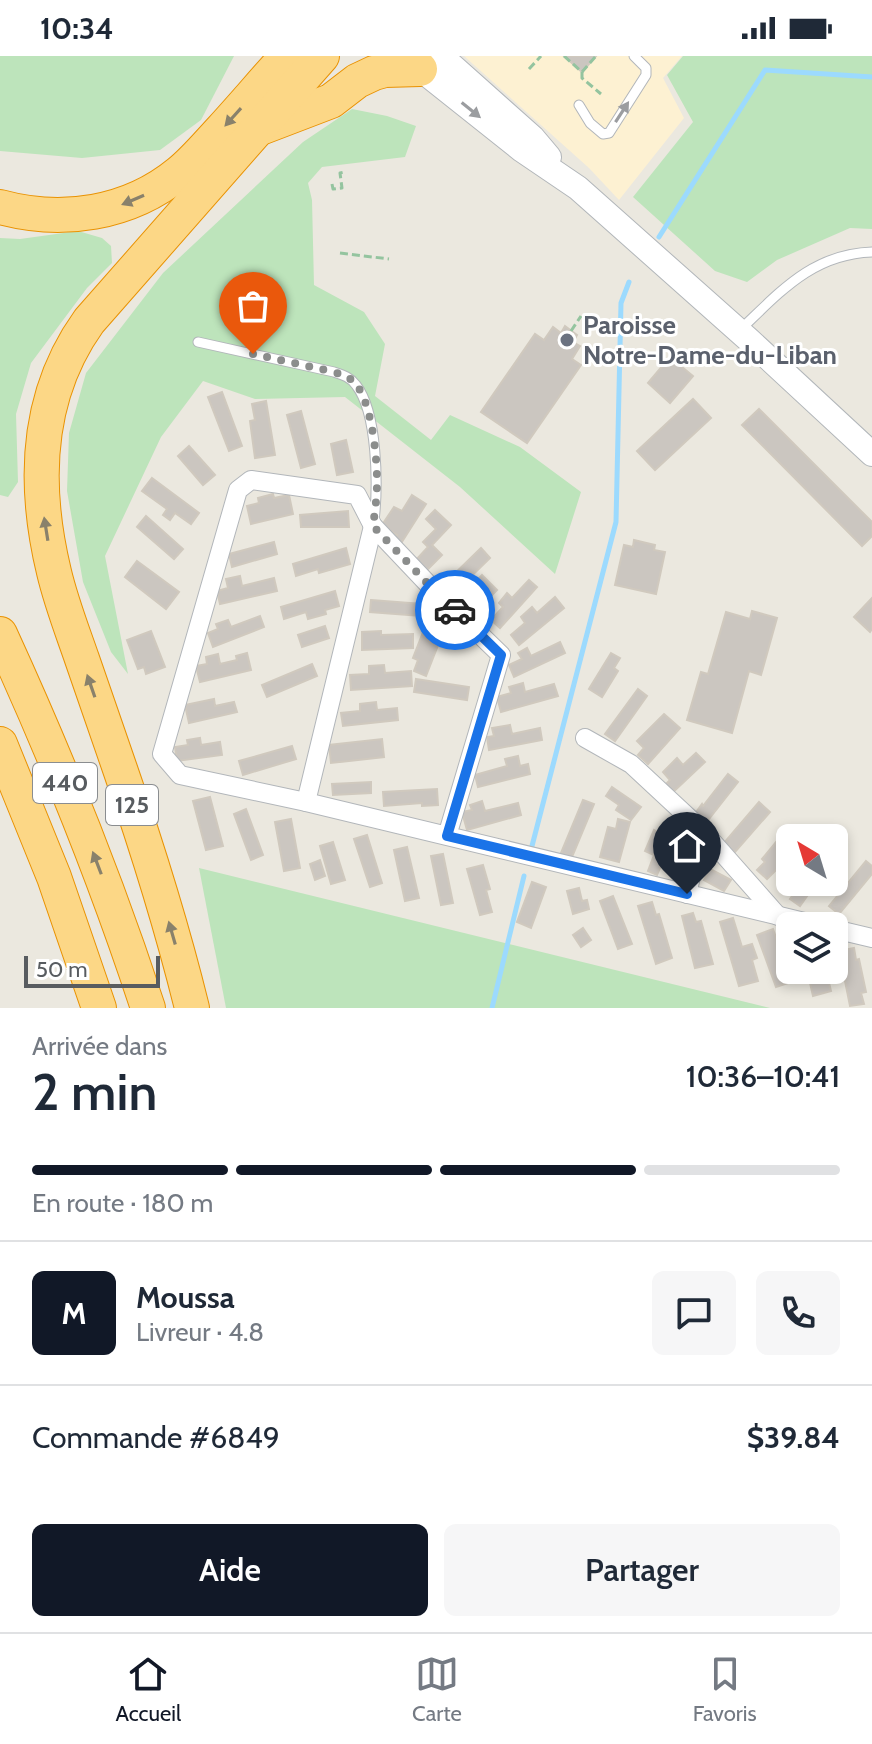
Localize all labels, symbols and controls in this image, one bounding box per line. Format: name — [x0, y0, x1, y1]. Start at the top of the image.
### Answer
text: 10:34 — [40, 10, 114, 47]
one-way arrow — [461, 101, 481, 117]
one-way arrow — [615, 102, 630, 123]
one-way arrow — [224, 107, 242, 126]
one-way arrow — [121, 194, 145, 207]
pin — [219, 272, 287, 354]
icon: bag — [231, 284, 275, 328]
place label: Paroisse Notre-Dame-du-Liban — [583, 309, 837, 371]
marker: Paroisse Notre-Dame-du-Liban — [558, 331, 576, 349]
one-way arrow — [39, 516, 52, 541]
courier — [415, 570, 495, 650]
icon: car — [433, 588, 477, 632]
one-way arrow — [85, 673, 97, 697]
road number: 440 — [33, 763, 97, 803]
road number: 125 — [106, 785, 158, 825]
pin — [653, 812, 721, 894]
icon: home — [665, 824, 709, 868]
north arrow — [776, 824, 848, 896]
map controls — [776, 824, 848, 984]
one-way arrow — [90, 851, 103, 875]
button: layers — [776, 912, 848, 984]
one-way arrow — [165, 920, 178, 944]
scale bar — [24, 952, 160, 988]
text: 50 m — [36, 956, 88, 983]
text: Arrivée dans — [32, 1030, 167, 1062]
text: 10:36–10:41 — [686, 1058, 840, 1095]
text: 2 min — [32, 1060, 157, 1123]
text: En route · 180 m — [32, 1187, 213, 1219]
button: chat — [652, 1271, 736, 1355]
button: phone — [756, 1271, 840, 1355]
text: Moussa — [136, 1279, 235, 1316]
text: M — [62, 1295, 87, 1332]
text: Livreur · 4.8 — [136, 1316, 264, 1348]
text: Commande #6849 — [32, 1419, 280, 1456]
text: $39.84 — [747, 1419, 840, 1456]
button: Aide — [32, 1524, 428, 1616]
button: Partager — [444, 1524, 840, 1616]
tab: Accueil — [115, 1652, 181, 1727]
tab: Carte — [412, 1652, 462, 1727]
tab: Favoris — [693, 1652, 757, 1727]

